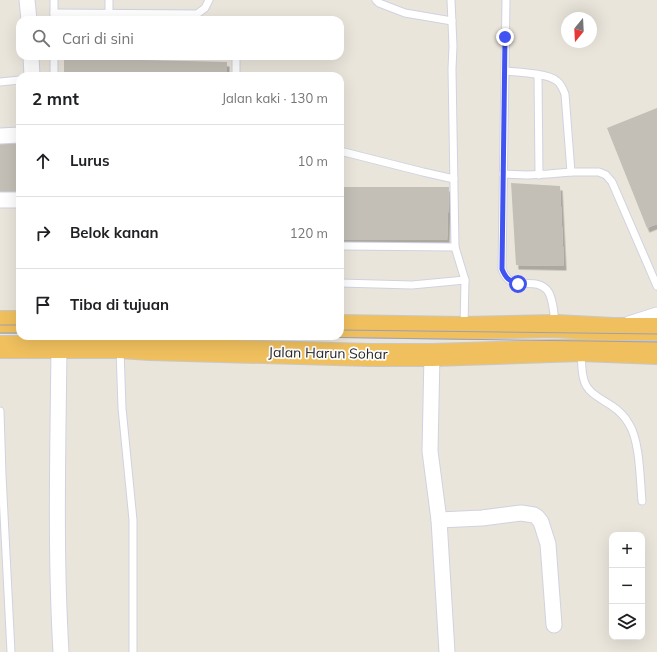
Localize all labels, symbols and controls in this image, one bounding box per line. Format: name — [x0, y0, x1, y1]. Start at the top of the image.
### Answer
north arrow — [561, 12, 597, 48]
search box — [16, 16, 344, 60]
icon: search — [30, 27, 52, 49]
route end — [496, 28, 514, 46]
text: Cari di sini — [62, 29, 134, 48]
text: 2 mnt — [32, 88, 79, 109]
text: Jalan kaki · 130 m — [222, 90, 328, 106]
icon: ahead — [32, 150, 54, 172]
text: Lurus — [70, 151, 110, 170]
text: 10 m — [298, 153, 328, 169]
icon: right — [32, 222, 54, 244]
text: Belok kanan — [70, 223, 159, 242]
text: 120 m — [290, 225, 328, 241]
route start — [509, 275, 527, 293]
icon: arrive — [32, 294, 54, 316]
text: Tiba di tujuan — [70, 295, 169, 314]
street label: Jalan Harun Sohar — [268, 343, 389, 363]
map controls — [609, 532, 645, 640]
button: + — [609, 532, 645, 568]
button: − — [609, 568, 645, 604]
button: layers — [609, 604, 645, 640]

